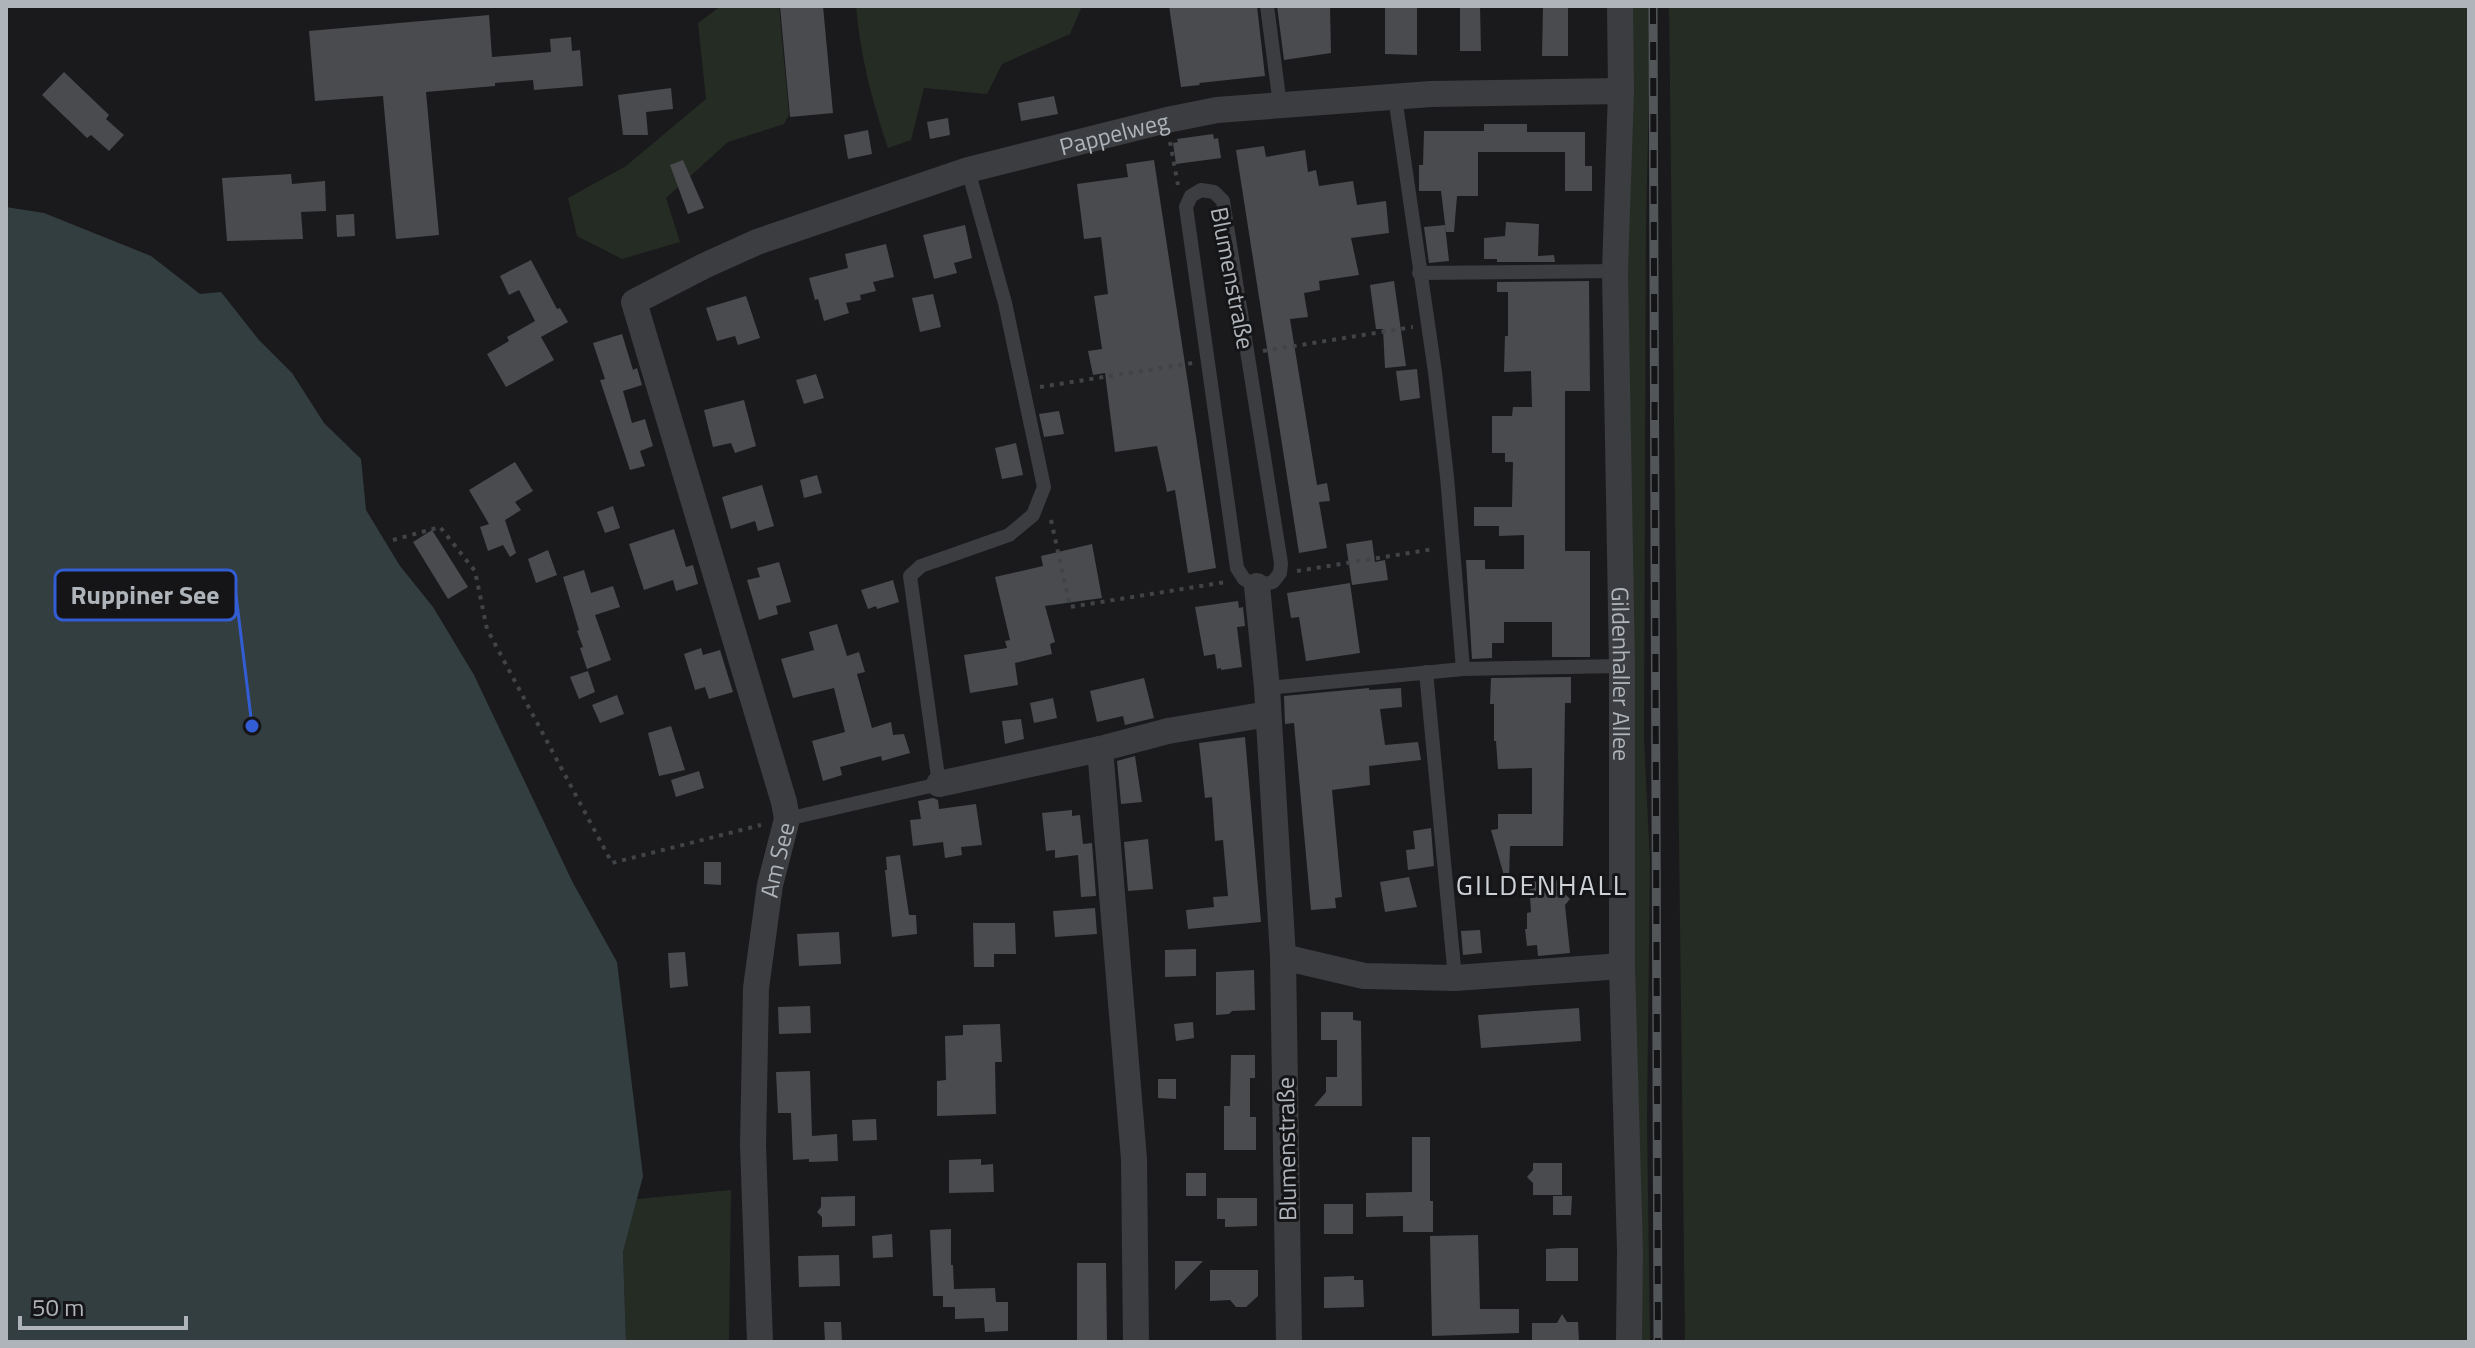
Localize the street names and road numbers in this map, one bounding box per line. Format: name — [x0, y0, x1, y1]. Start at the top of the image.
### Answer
street label: Pappelweg — [1055, 102, 1173, 164]
street label: Blumenstraße — [1202, 204, 1264, 352]
street label: Gildenhaller Allee — [1603, 586, 1640, 761]
street label: Am See — [750, 818, 803, 900]
street label: Blumenstraße — [1267, 1077, 1305, 1221]

